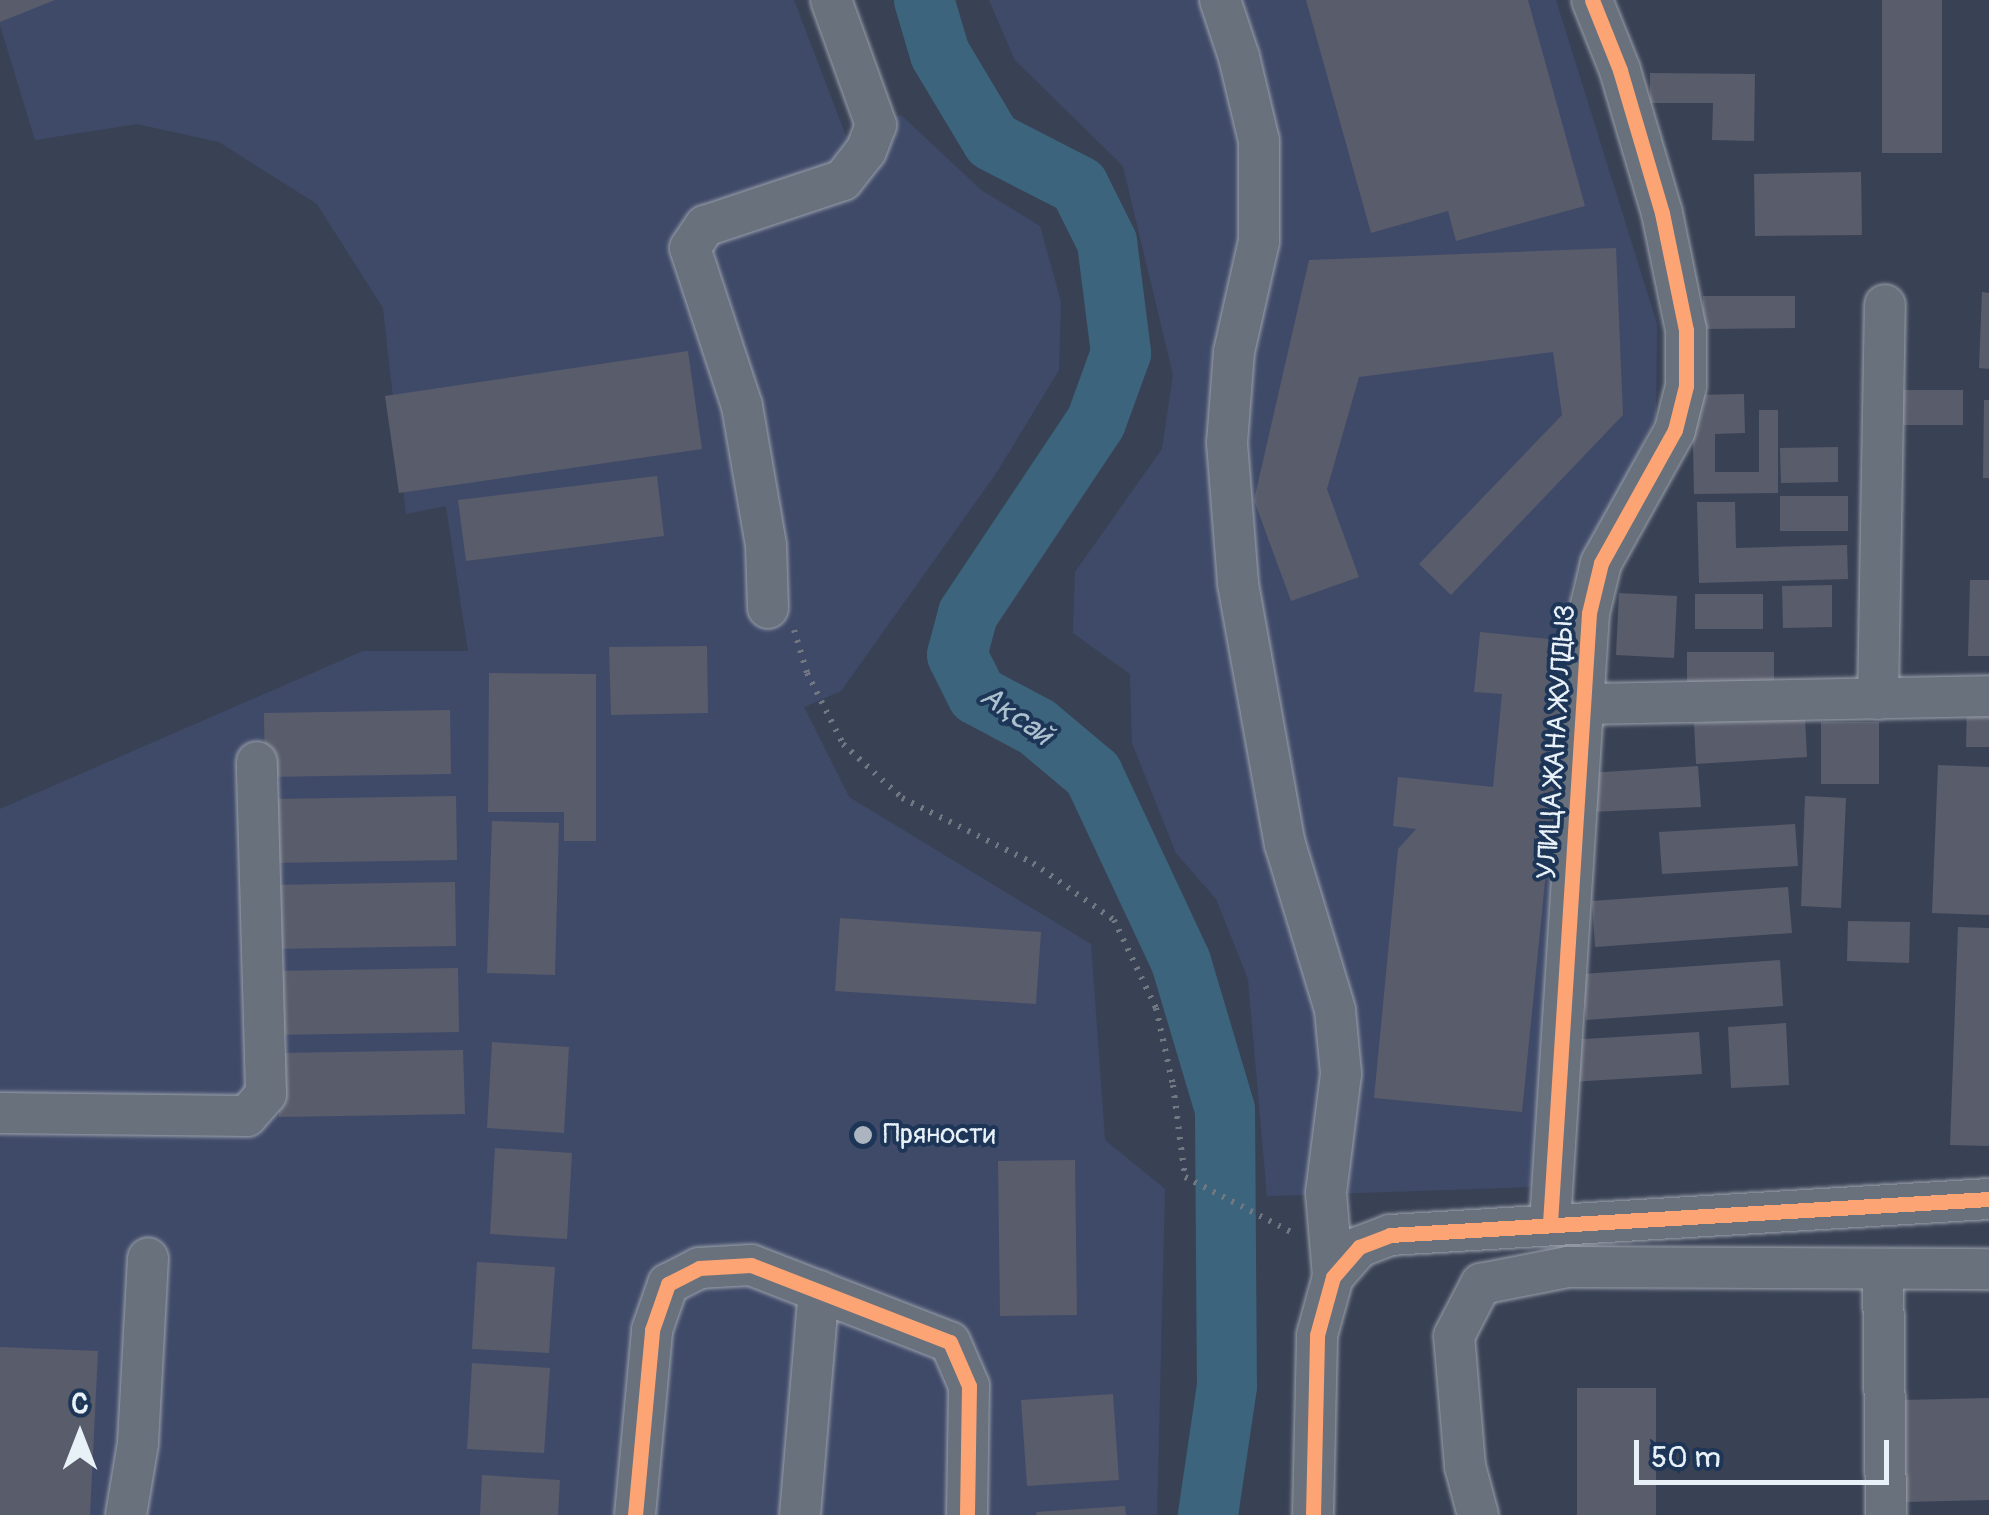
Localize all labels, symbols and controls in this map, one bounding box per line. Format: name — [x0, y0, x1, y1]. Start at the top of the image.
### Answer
street label: УЛИЦА ЖАНА ЖУЛДЫЗ — [1531, 603, 1583, 881]
water label: Ақсай — [973, 678, 1059, 754]
place label: Пряности — [883, 1118, 995, 1152]
marker: Пряности — [852, 1124, 874, 1146]
north arrow — [30, 1385, 130, 1485]
text: С — [71, 1387, 89, 1422]
scale bar — [1639, 1420, 1894, 1482]
text: 50 m — [1651, 1439, 1721, 1476]

